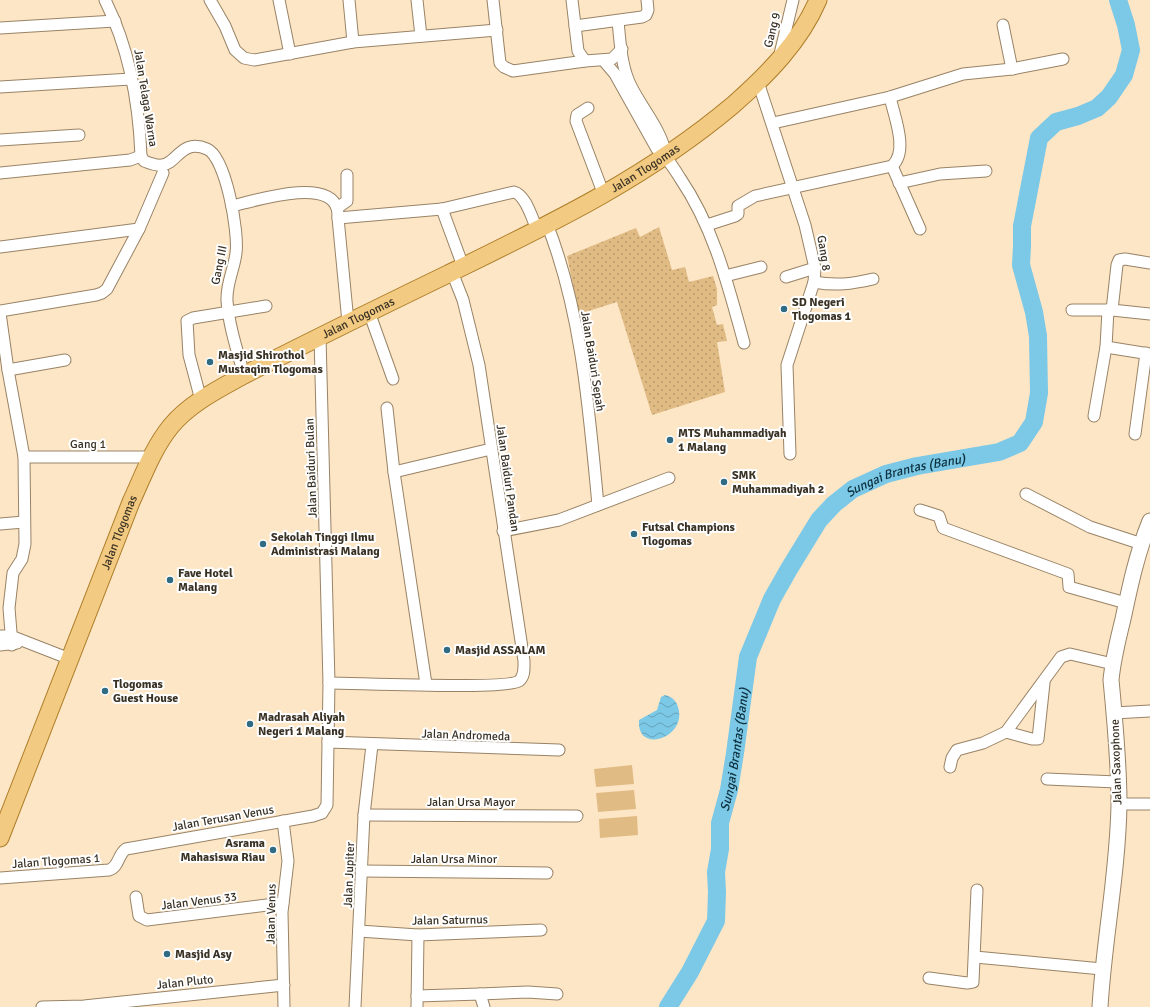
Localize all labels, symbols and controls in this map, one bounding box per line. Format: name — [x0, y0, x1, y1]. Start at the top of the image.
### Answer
street label: Gang 9 — [761, 11, 784, 49]
street label: Jalan Telaga Warna — [130, 48, 161, 148]
street label: Jalan Tlogomas — [608, 141, 683, 196]
street label: Gang 8 — [813, 234, 834, 272]
street label: Gang III — [208, 244, 231, 286]
street label: Jalan Tlogomas — [320, 294, 397, 342]
place label: SD Negeri Tlogomas 1 — [792, 295, 852, 324]
marker: SD Negeri Tlogomas 1 — [779, 304, 789, 314]
street label: Jalan Baiduri Sepah — [577, 310, 608, 412]
place label: Masjid Shirothol Mustaqim Tlogomas — [218, 348, 323, 377]
marker: Masjid Shirothol Mustaqim Tlogomas — [205, 357, 215, 367]
street label: Jalan Baiduri Bulan — [302, 418, 321, 518]
street label: Jalan Baiduri Pandan — [493, 423, 522, 533]
place label: MTS Muhammadiyah 1 Malang — [678, 426, 787, 455]
marker: MTS Muhammadiyah 1 Malang — [665, 435, 675, 445]
street label: Gang 1 — [70, 437, 106, 452]
water label: Sungai Brantas (Banu) — [843, 451, 967, 501]
place label: SMK Muhammadiyah 2 — [732, 468, 824, 497]
marker: SMK Muhammadiyah 2 — [719, 477, 729, 487]
street label: Jalan Tlogomas — [98, 493, 141, 572]
place label: Futsal Champions Tlogomas — [642, 520, 736, 549]
marker: Futsal Champions Tlogomas — [629, 529, 639, 539]
place label: Sekolah Tinggi Ilmu Administrasi Malang — [271, 530, 380, 559]
marker: Sekolah Tinggi Ilmu Administrasi Malang — [258, 539, 268, 549]
place label: Fave Hotel Malang — [178, 566, 233, 595]
marker: Fave Hotel Malang — [165, 575, 175, 585]
place label: Masjid ASSALAM — [455, 643, 545, 658]
marker: Masjid ASSALAM — [442, 645, 452, 655]
place label: Tlogomas Guest House — [113, 677, 178, 706]
marker: Tlogomas Guest House — [100, 686, 110, 696]
water label: Sungai Brantas (Banu) — [717, 686, 753, 813]
place label: Madrasah Aliyah Negeri 1 Malang — [258, 710, 346, 739]
marker: Madrasah Aliyah Negeri 1 Malang — [245, 719, 255, 729]
street label: Jalan Saxophone — [1108, 719, 1125, 805]
street label: Jalan Andromeda — [421, 726, 511, 745]
street label: Jalan Ursa Mayor — [427, 795, 516, 810]
street label: Jalan Terusan Venus — [171, 802, 275, 835]
place label: Asrama Mahasiswa Riau — [180, 836, 265, 865]
street label: Jalan Jupiter — [341, 841, 358, 908]
marker: Asrama Mahasiswa Riau — [268, 845, 278, 855]
street label: Jalan Tlogomas 1 — [12, 851, 101, 872]
street label: Jalan Ursa Minor — [411, 852, 498, 867]
street label: Jalan Venus — [263, 884, 280, 944]
street label: Jalan Venus 33 — [160, 889, 238, 914]
street label: Jalan Saturnus — [412, 912, 488, 929]
place label: Masjid Asy — [175, 947, 232, 962]
marker: Masjid Asy — [162, 949, 172, 959]
street label: Jalan Pluto — [156, 972, 214, 993]

